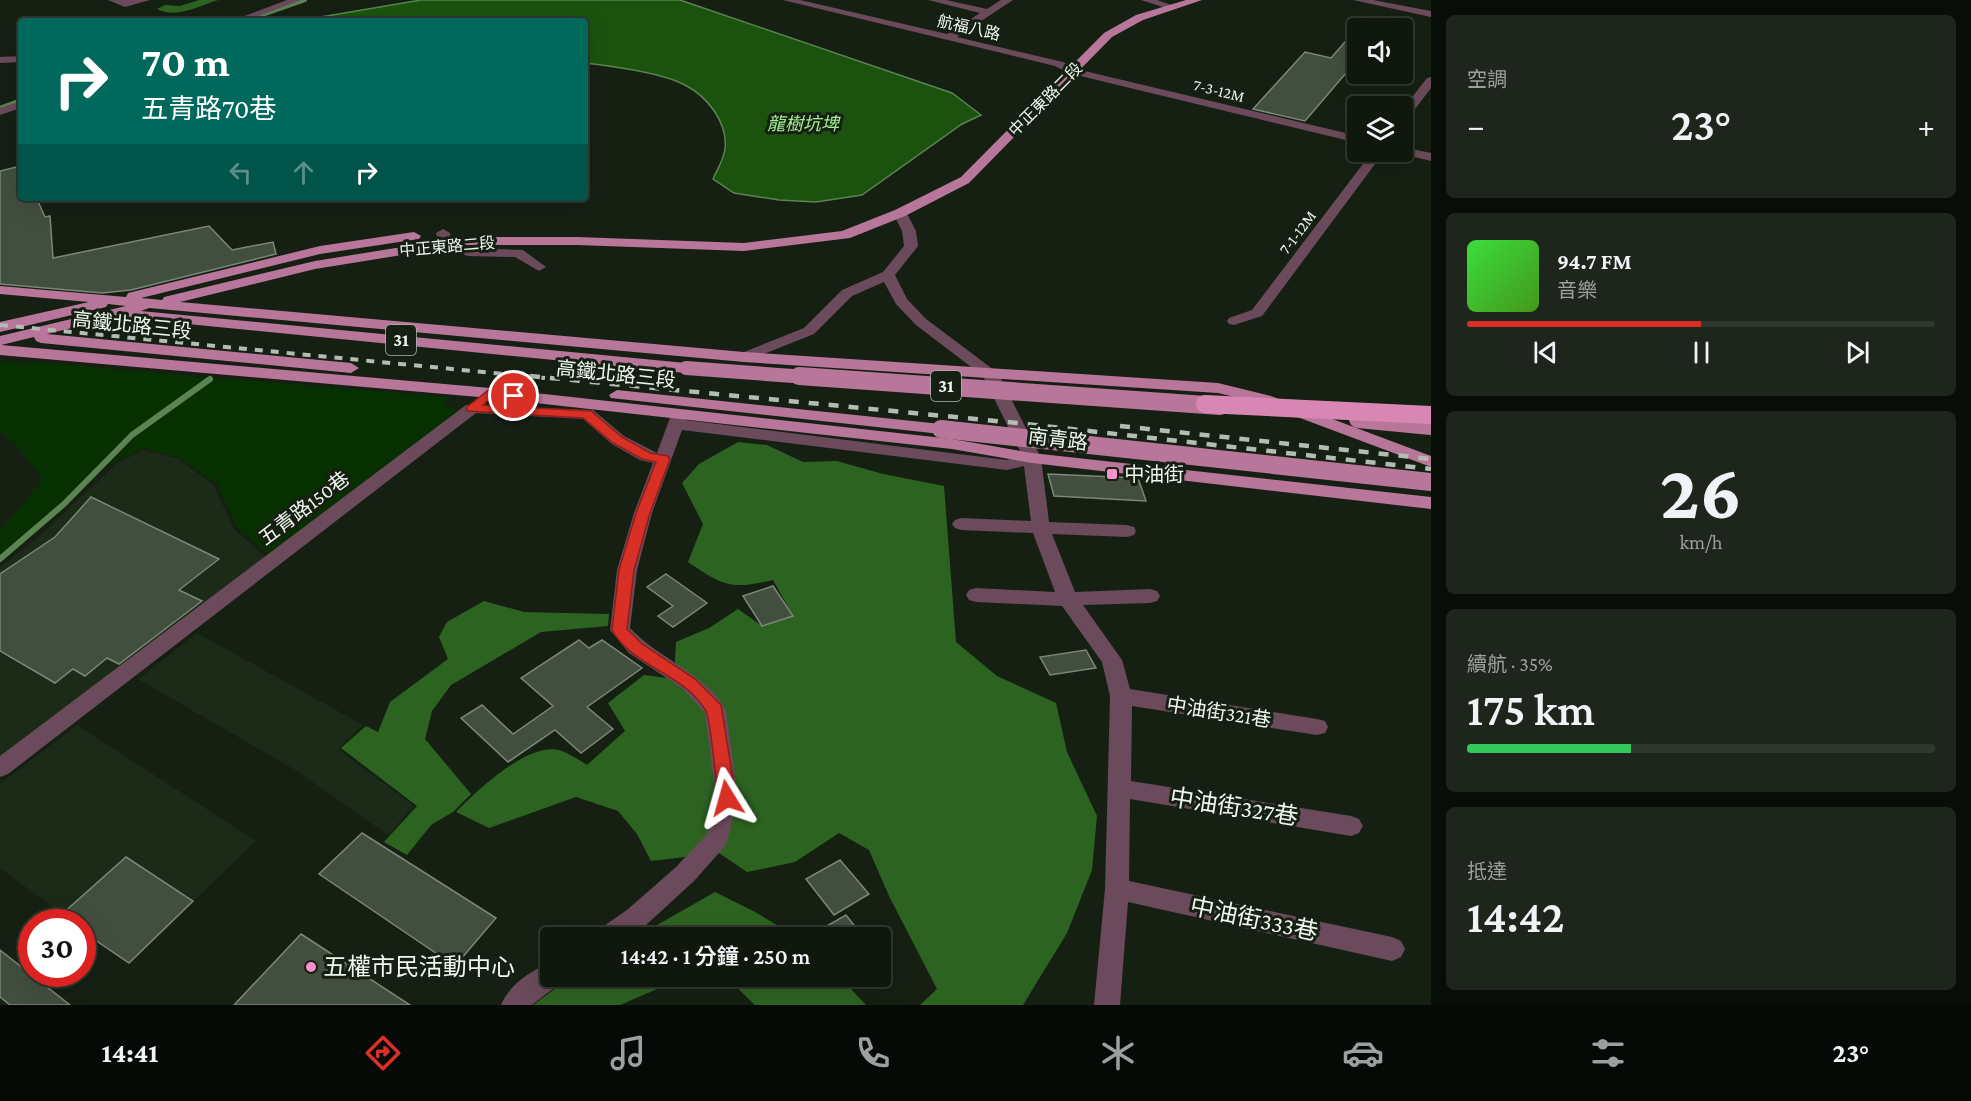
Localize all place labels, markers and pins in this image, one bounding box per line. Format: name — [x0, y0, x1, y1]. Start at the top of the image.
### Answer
pin — [488, 370, 539, 421]
place label: 中油街 — [1124, 463, 1184, 485]
marker: 中油街 — [1105, 467, 1119, 481]
place label: 五權市民活動中心 — [323, 953, 515, 980]
marker: 五權市民活動中心 — [304, 960, 318, 974]

